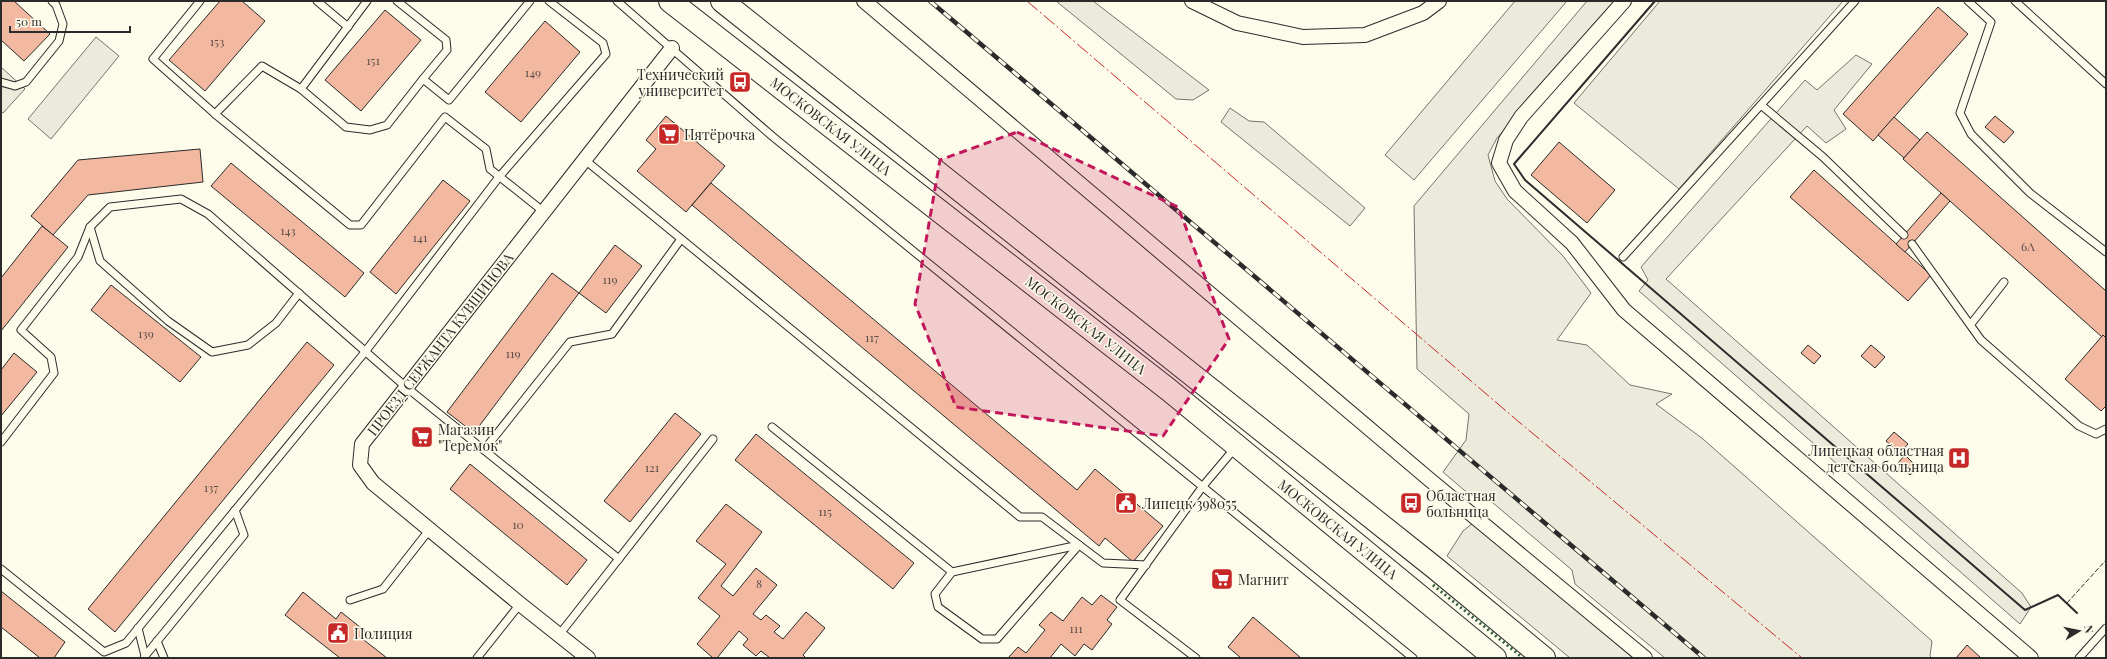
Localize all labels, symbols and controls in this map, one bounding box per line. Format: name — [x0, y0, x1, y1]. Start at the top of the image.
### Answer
scale bar — [10, 8, 130, 34]
text: 50 m — [16, 13, 42, 29]
house number: 153 — [210, 33, 224, 49]
house number: 151 — [366, 52, 380, 68]
house number: 149 — [525, 64, 541, 80]
place label: Технический университет — [637, 65, 724, 100]
bus stop icon: Технический университет — [727, 69, 753, 95]
street label: МОСКОВСКАЯ УЛИЦА — [766, 73, 896, 179]
supermarket icon: Пятёрочка — [656, 121, 682, 147]
place label: Пятёрочка — [684, 125, 755, 144]
house number: 143 — [280, 222, 296, 238]
house number: 141 — [413, 229, 428, 245]
house number: 6А — [2021, 238, 2035, 254]
street label: ПРОЕЗД СЕРЖАНТА КУВШИНОВА — [363, 249, 518, 439]
house number: 119 — [603, 271, 618, 287]
street label: МОСКОВСКАЯ УЛИЦА — [1021, 272, 1151, 378]
house number: 139 — [138, 325, 154, 341]
house number: 117 — [865, 329, 879, 345]
house number: 119 — [506, 345, 521, 361]
place label: Магазин "Теремок" — [438, 420, 502, 455]
supermarket icon: Магазин "Теремок" — [409, 424, 435, 450]
place label: Липецкая областная детская больница — [1807, 441, 1944, 476]
hospital icon: Липецкая областная детская больница — [1946, 445, 1972, 471]
house number: 121 — [645, 459, 660, 475]
street label: МОСКОВСКАЯ УЛИЦА — [1274, 475, 1402, 583]
house number: 137 — [204, 479, 218, 495]
place label: Областная больница — [1426, 486, 1496, 521]
public building icon: Липецк 398055 — [1113, 490, 1139, 516]
bus stop icon: Областная больница — [1398, 490, 1424, 516]
place label: Липецк 398055 — [1141, 494, 1237, 513]
house number: 115 — [818, 503, 832, 519]
house number: 10 — [512, 516, 524, 532]
supermarket icon: Магнит — [1209, 566, 1235, 592]
place label: Магнит — [1238, 570, 1289, 589]
house number: 8 — [756, 575, 762, 591]
north arrow — [2059, 611, 2099, 651]
public building icon: Полиция — [325, 620, 351, 646]
house number: 111 — [1069, 620, 1083, 636]
place label: Полиция — [354, 624, 413, 643]
text: N — [2081, 624, 2097, 634]

